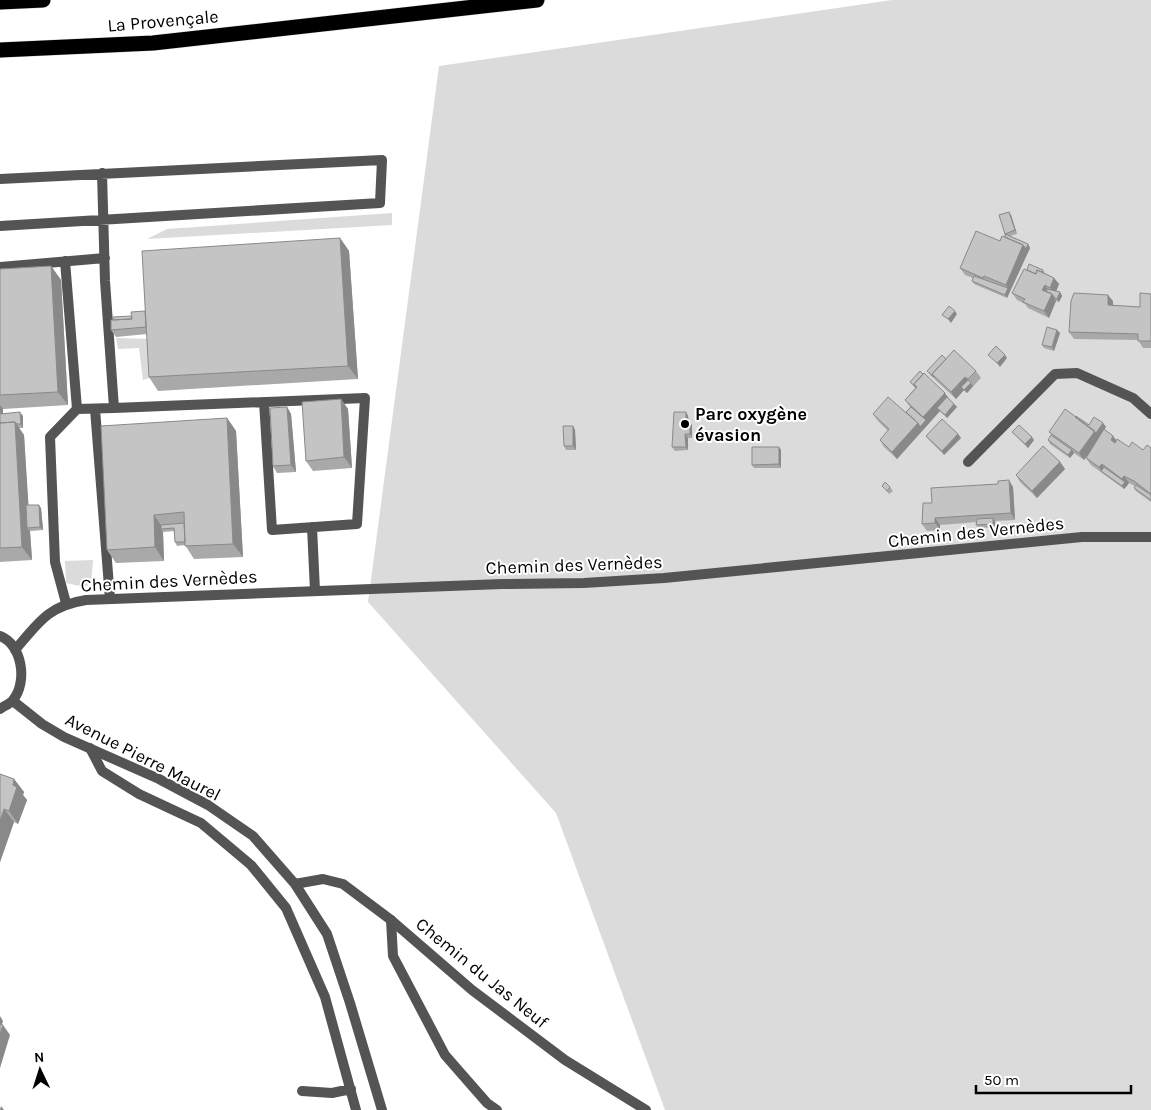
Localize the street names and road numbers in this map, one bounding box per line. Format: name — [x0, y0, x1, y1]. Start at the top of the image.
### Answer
street label: La Provençale — [106, 5, 220, 37]
street label: Chemin des Vernèdes — [887, 512, 1065, 552]
street label: Chemin des Vernèdes — [485, 551, 663, 579]
street label: Chemin des Vernèdes — [80, 565, 258, 597]
street label: Avenue Pierre Maurel — [62, 708, 224, 806]
street label: Chemin du Jas Neuf — [411, 913, 553, 1034]

